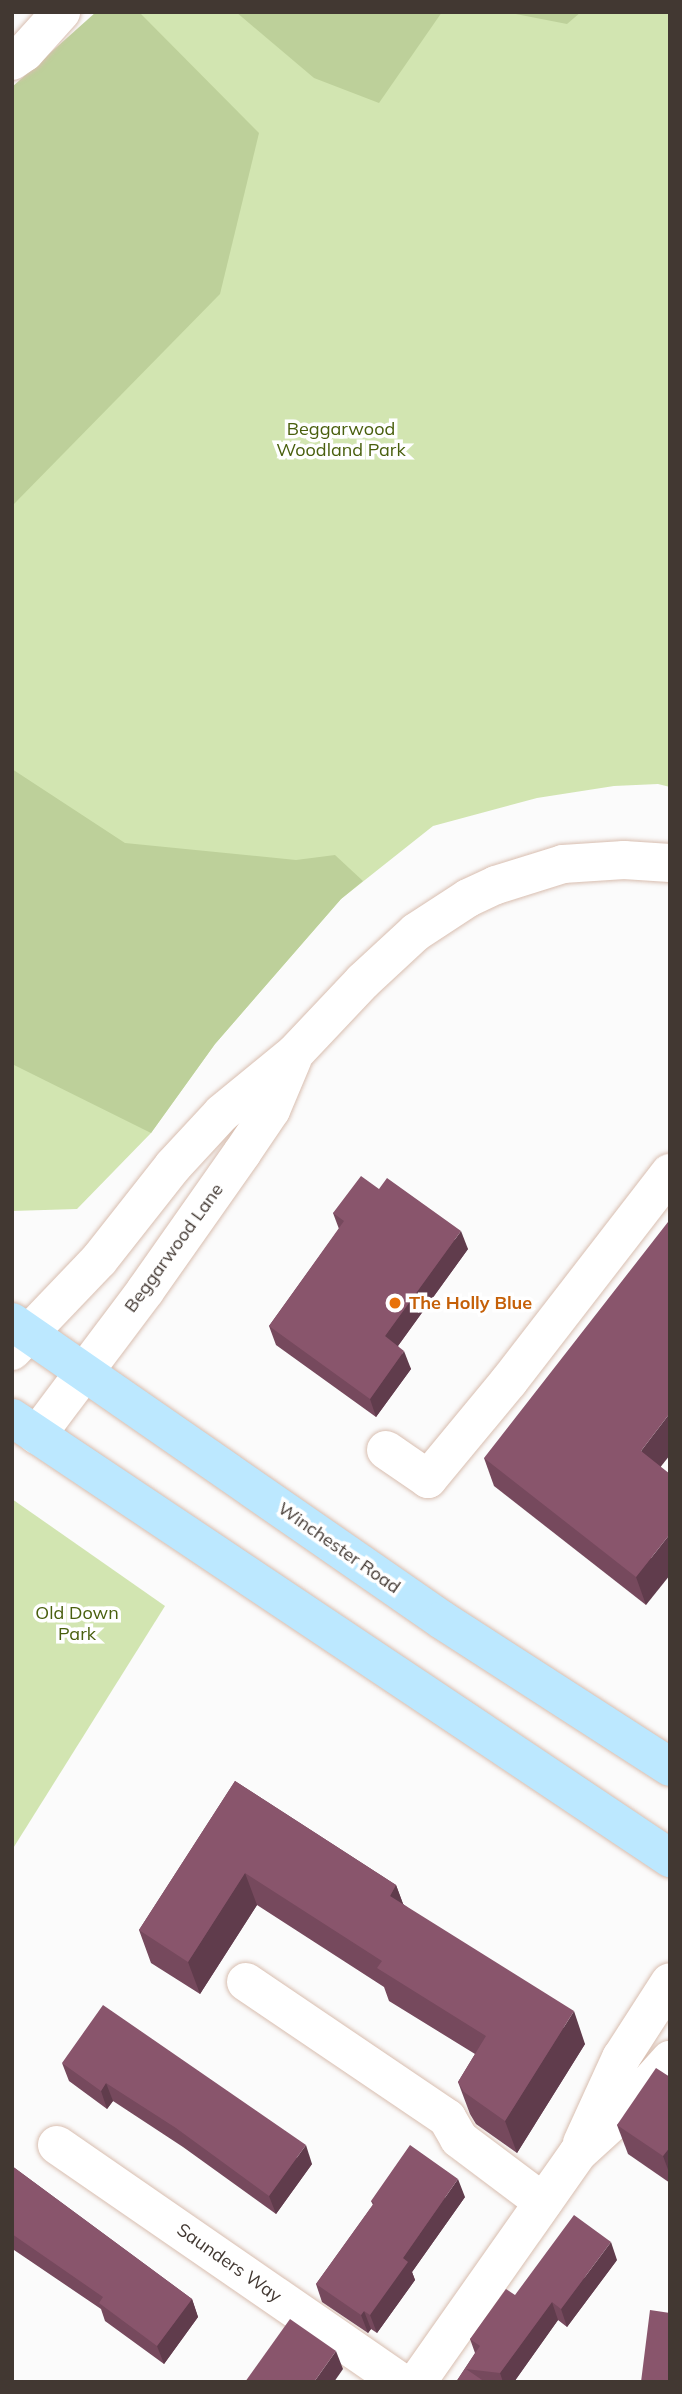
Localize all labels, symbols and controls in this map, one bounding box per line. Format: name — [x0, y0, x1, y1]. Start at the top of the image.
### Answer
park label: Beggarwood Woodland Park — [276, 419, 406, 462]
street label: Beggarwood Lane — [120, 1179, 228, 1317]
place label: The Holly Blue — [409, 1292, 532, 1314]
marker: The Holly Blue — [387, 1295, 403, 1311]
street label: Winchester Road — [274, 1498, 404, 1598]
park label: Old Down Park — [35, 1603, 119, 1646]
street label: Saunders Way — [172, 2219, 286, 2307]

